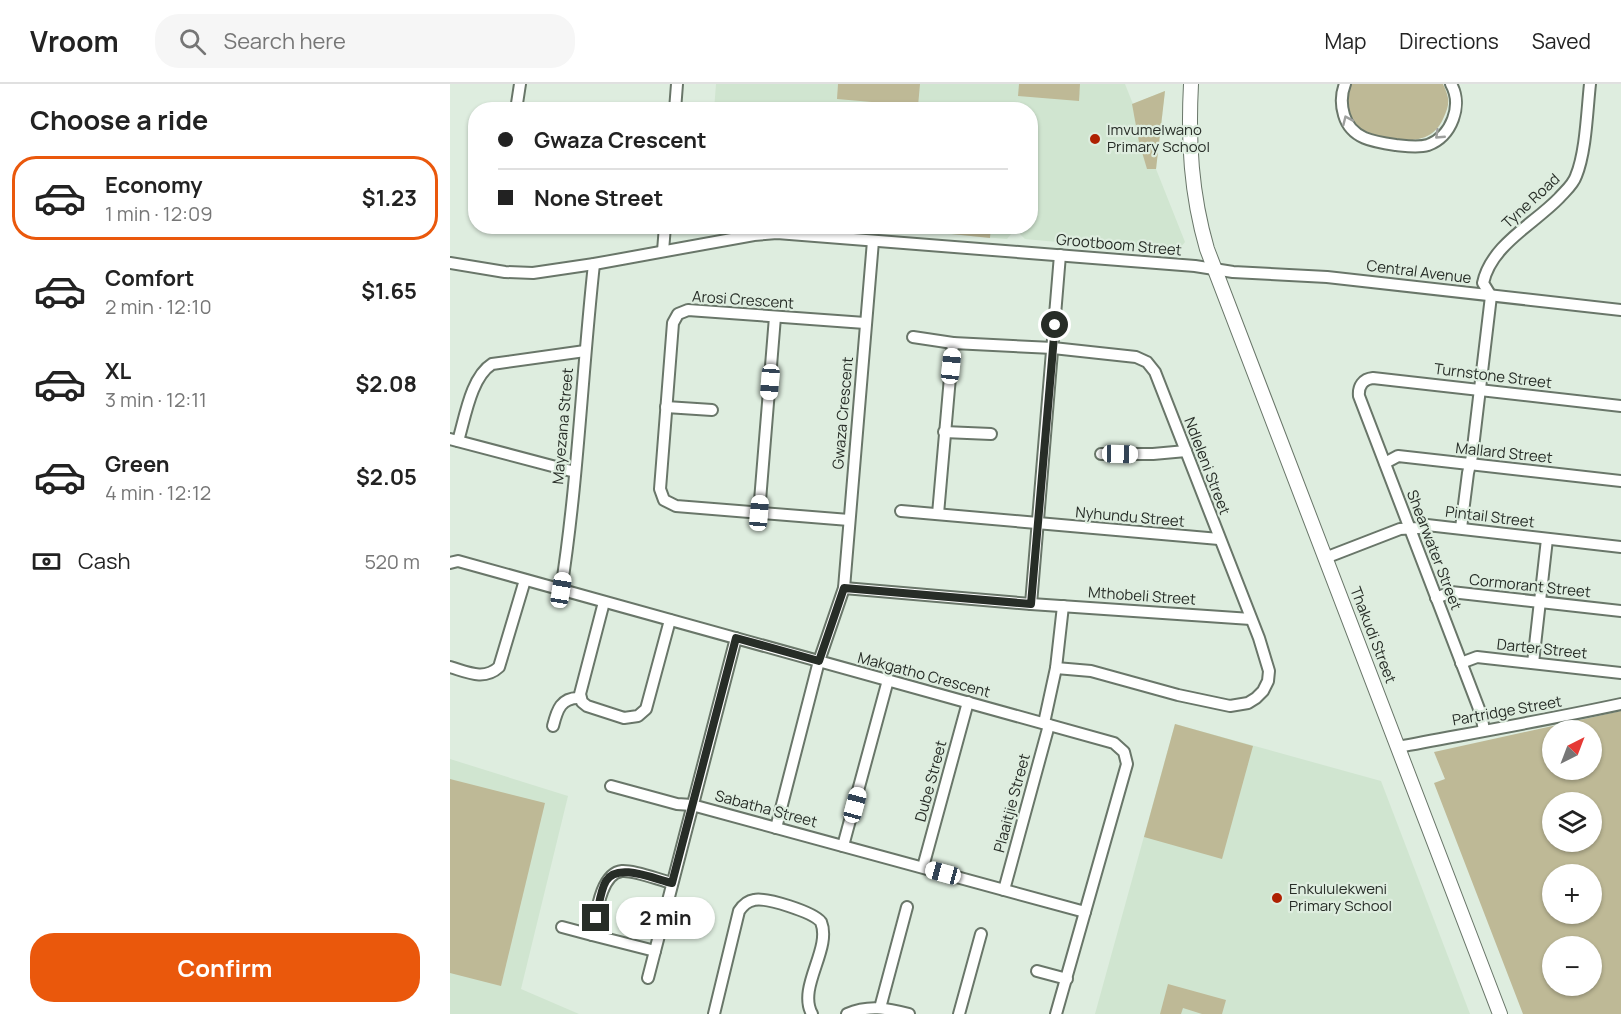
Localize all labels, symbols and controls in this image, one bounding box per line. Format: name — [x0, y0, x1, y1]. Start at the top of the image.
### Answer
search box — [155, 14, 575, 68]
text: Vroom — [30, 22, 119, 60]
icon: search — [176, 25, 209, 58]
text: Search here — [224, 26, 346, 56]
text: Map — [1325, 27, 1366, 55]
text: Directions — [1399, 27, 1499, 55]
text: Saved — [1532, 27, 1591, 55]
text: Choose a ride — [30, 101, 208, 138]
one-way arrow — [1342, 115, 1354, 126]
place label: Imvumelwano Primary School — [1107, 119, 1210, 157]
text: Gwaza Crescent — [534, 125, 706, 155]
one-way arrow — [1436, 128, 1447, 139]
marker: Imvumelwano Primary School — [1088, 132, 1102, 146]
street label: Tyne Road — [1497, 168, 1564, 233]
text: Economy — [105, 170, 203, 200]
icon: car — [33, 171, 87, 225]
text: $1.23 — [362, 183, 417, 213]
text: None Street — [534, 183, 663, 213]
text: 1 min · 12:09 — [105, 200, 213, 227]
street label: Grootboom Street — [1055, 229, 1183, 260]
street label: Central Avenue — [1365, 255, 1473, 288]
text: Comfort — [105, 263, 194, 293]
icon: car — [33, 264, 87, 318]
text: $1.65 — [361, 276, 417, 306]
street label: Arosi Crescent — [691, 285, 795, 314]
text: 2 min · 12:10 — [105, 293, 212, 320]
route start — [1041, 311, 1068, 338]
car — [940, 347, 962, 385]
text: XL — [105, 356, 131, 386]
street label: Gwaza Crescent — [827, 356, 858, 470]
icon: car — [33, 357, 87, 411]
street label: Turnstone Street — [1433, 358, 1553, 393]
car — [759, 363, 781, 401]
street label: Mayezana Street — [547, 367, 578, 485]
text: $2.08 — [355, 369, 417, 399]
text: 3 min · 12:11 — [105, 386, 207, 413]
street label: Ndleleni Street — [1179, 414, 1236, 518]
street label: Mallard Street — [1454, 437, 1554, 468]
car — [1102, 445, 1138, 463]
text: Green — [105, 449, 170, 479]
icon: car — [33, 450, 87, 504]
text: $2.05 — [356, 462, 417, 492]
text: 4 min · 12:12 — [105, 479, 211, 506]
street label: Shearwater Street — [1402, 487, 1467, 613]
car — [748, 494, 770, 532]
street label: Nyhundu Street — [1074, 501, 1186, 532]
street label: Pintail Street — [1444, 501, 1536, 532]
icon: cash — [30, 545, 63, 578]
text: Cash — [78, 546, 131, 576]
text: 520 m — [364, 548, 420, 575]
street label: Cormorant Street — [1468, 569, 1592, 602]
car — [549, 571, 573, 609]
street label: Mthobeli Street — [1087, 581, 1197, 610]
street label: Thakudi Street — [1345, 583, 1402, 686]
street label: Darter Street — [1496, 633, 1588, 664]
street label: Makgatho Crescent — [855, 647, 993, 702]
street label: Partridge Street — [1450, 691, 1563, 730]
north arrow — [1542, 720, 1602, 780]
map controls — [1542, 720, 1602, 996]
street label: Dube Street — [910, 738, 951, 824]
street label: Plaaitjie Street — [988, 751, 1035, 855]
street label: Sabatha Street — [713, 785, 820, 832]
car — [842, 785, 868, 825]
button: layers — [1542, 792, 1602, 852]
car — [923, 860, 963, 886]
button: + — [1542, 864, 1602, 924]
place label: Enkululekweni Primary School — [1289, 878, 1392, 916]
marker: Enkululekweni Primary School — [1270, 891, 1284, 905]
callout: 2 min — [617, 897, 716, 939]
route end — [582, 904, 609, 931]
text: 2 min — [639, 904, 692, 931]
button: Confirm — [30, 933, 420, 1002]
button: − — [1542, 936, 1602, 996]

